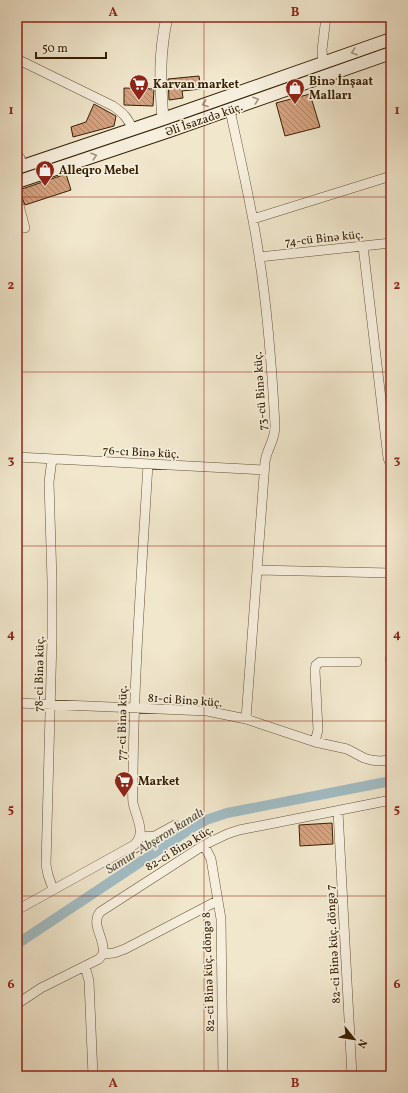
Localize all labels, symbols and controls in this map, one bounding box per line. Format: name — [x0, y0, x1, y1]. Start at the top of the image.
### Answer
text: A — [108, 4, 118, 22]
text: B — [291, 4, 300, 22]
scale bar — [36, 34, 106, 60]
text: 50 m — [42, 41, 68, 57]
one-way arrow — [351, 47, 358, 55]
supermarket icon: Karvan market — [128, 73, 150, 101]
place label: Binə İnşaat Malları — [309, 74, 374, 104]
place label: Karvan market — [153, 77, 239, 93]
shop icon: Binə İnşaat Malları — [284, 77, 306, 105]
one-way arrow — [253, 97, 260, 105]
street label: Əli İsazadə küç. — [163, 99, 245, 141]
one-way arrow — [202, 100, 209, 108]
text: 1 — [8, 102, 14, 120]
text: 1 — [394, 102, 400, 120]
one-way arrow — [90, 152, 97, 161]
shop icon: Alleqro Mebel — [34, 159, 56, 187]
place label: Alleqro Mebel — [59, 163, 139, 179]
street label: 74-cü Binə küç. — [284, 227, 364, 251]
text: 2 — [8, 277, 15, 295]
text: 2 — [394, 277, 401, 295]
street label: 73-cü Binə küç. — [250, 351, 272, 431]
street label: 76-cı Binə küç. — [102, 443, 180, 463]
text: 3 — [8, 452, 15, 470]
text: 3 — [394, 452, 401, 470]
text: 4 — [7, 626, 15, 644]
text: 4 — [393, 626, 401, 644]
street label: 78-ci Binə küç. — [31, 636, 49, 712]
street label: 77-ci Binə küç. — [114, 685, 132, 761]
street label: 81-ci Binə küç. — [147, 690, 223, 712]
supermarket icon: Market — [113, 770, 135, 798]
place label: Market — [138, 774, 180, 790]
text: 5 — [8, 801, 14, 819]
text: 5 — [394, 801, 400, 819]
water label: Samur-Abşeron kanalı — [103, 804, 208, 879]
street label: 82-ci Binə küç. — [142, 822, 217, 875]
street label: 82-ci Binə küç. döngə 7 — [323, 884, 345, 1004]
street label: 82-ci Binə küç. döngə 8 — [199, 912, 219, 1032]
text: 6 — [7, 976, 15, 994]
text: 6 — [393, 976, 401, 994]
north arrow — [334, 1019, 374, 1059]
text: N — [353, 1036, 370, 1050]
text: A — [108, 1075, 118, 1093]
text: B — [291, 1075, 300, 1093]

